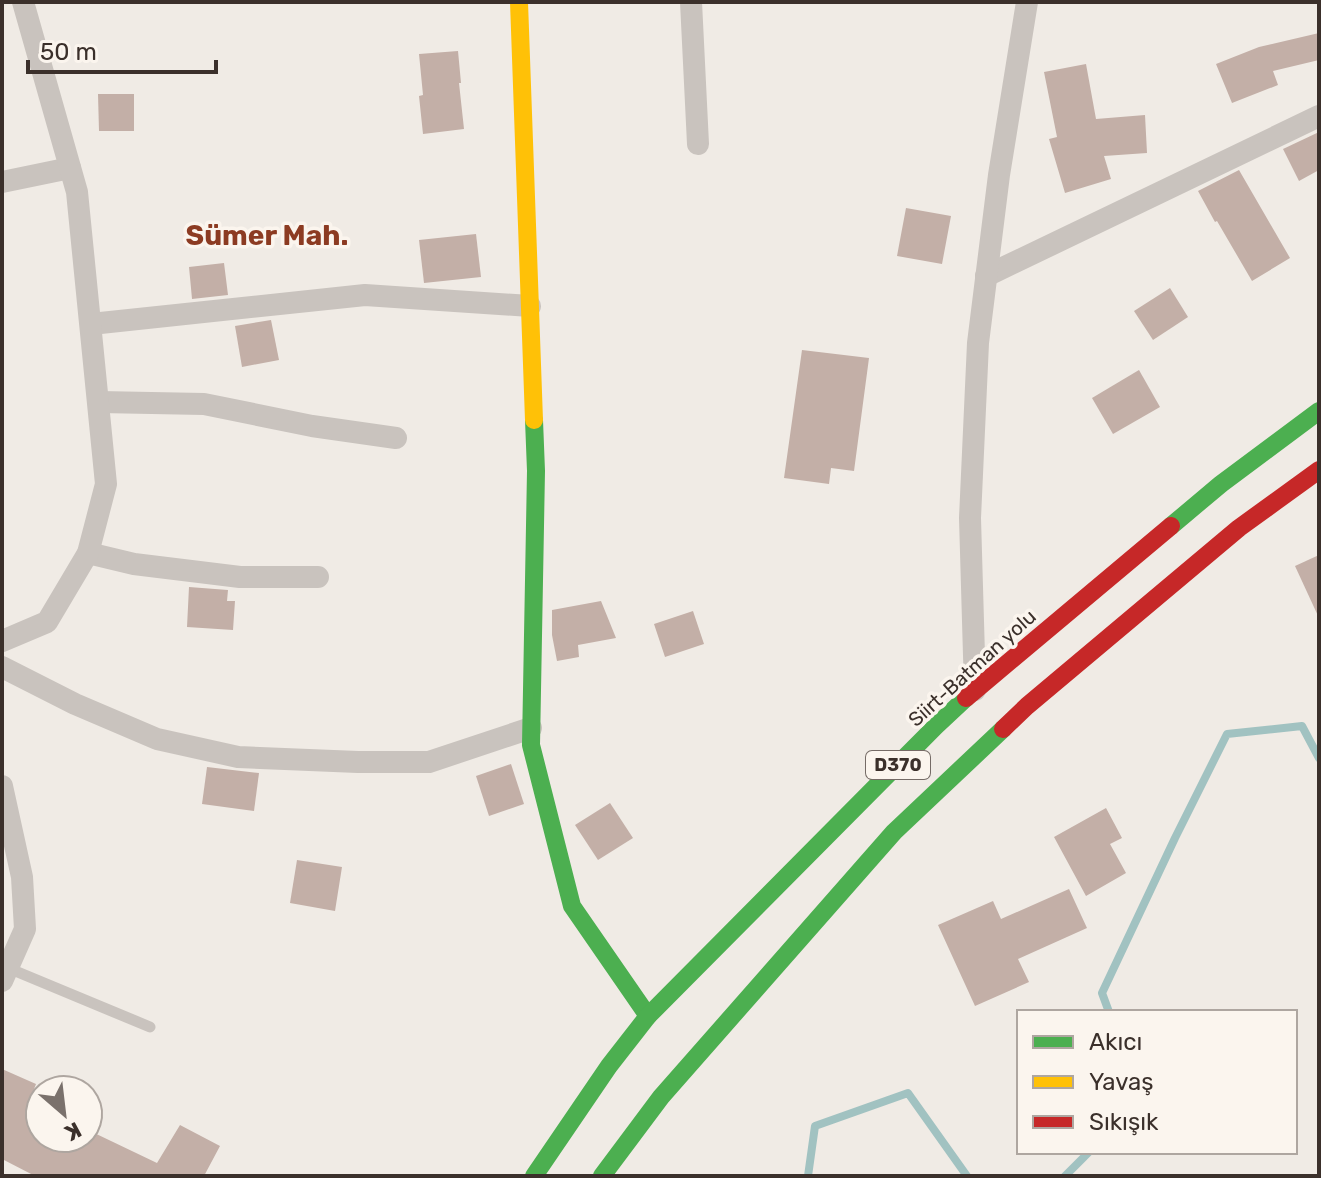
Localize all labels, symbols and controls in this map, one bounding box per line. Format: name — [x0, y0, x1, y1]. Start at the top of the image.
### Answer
scale bar — [28, 24, 216, 74]
text: 50 m — [40, 38, 97, 66]
district label: Sümer Mah. — [186, 219, 348, 252]
street label: Siirt-Batman yolu — [903, 604, 1041, 732]
road number: D370 — [866, 751, 930, 779]
legend — [1017, 1010, 1297, 1154]
text: Akıcı — [1089, 1028, 1142, 1056]
text: Yavaş — [1089, 1068, 1153, 1096]
north arrow — [24, 1074, 104, 1154]
text: Sıkışık — [1089, 1108, 1159, 1136]
text: K — [60, 1116, 86, 1147]

